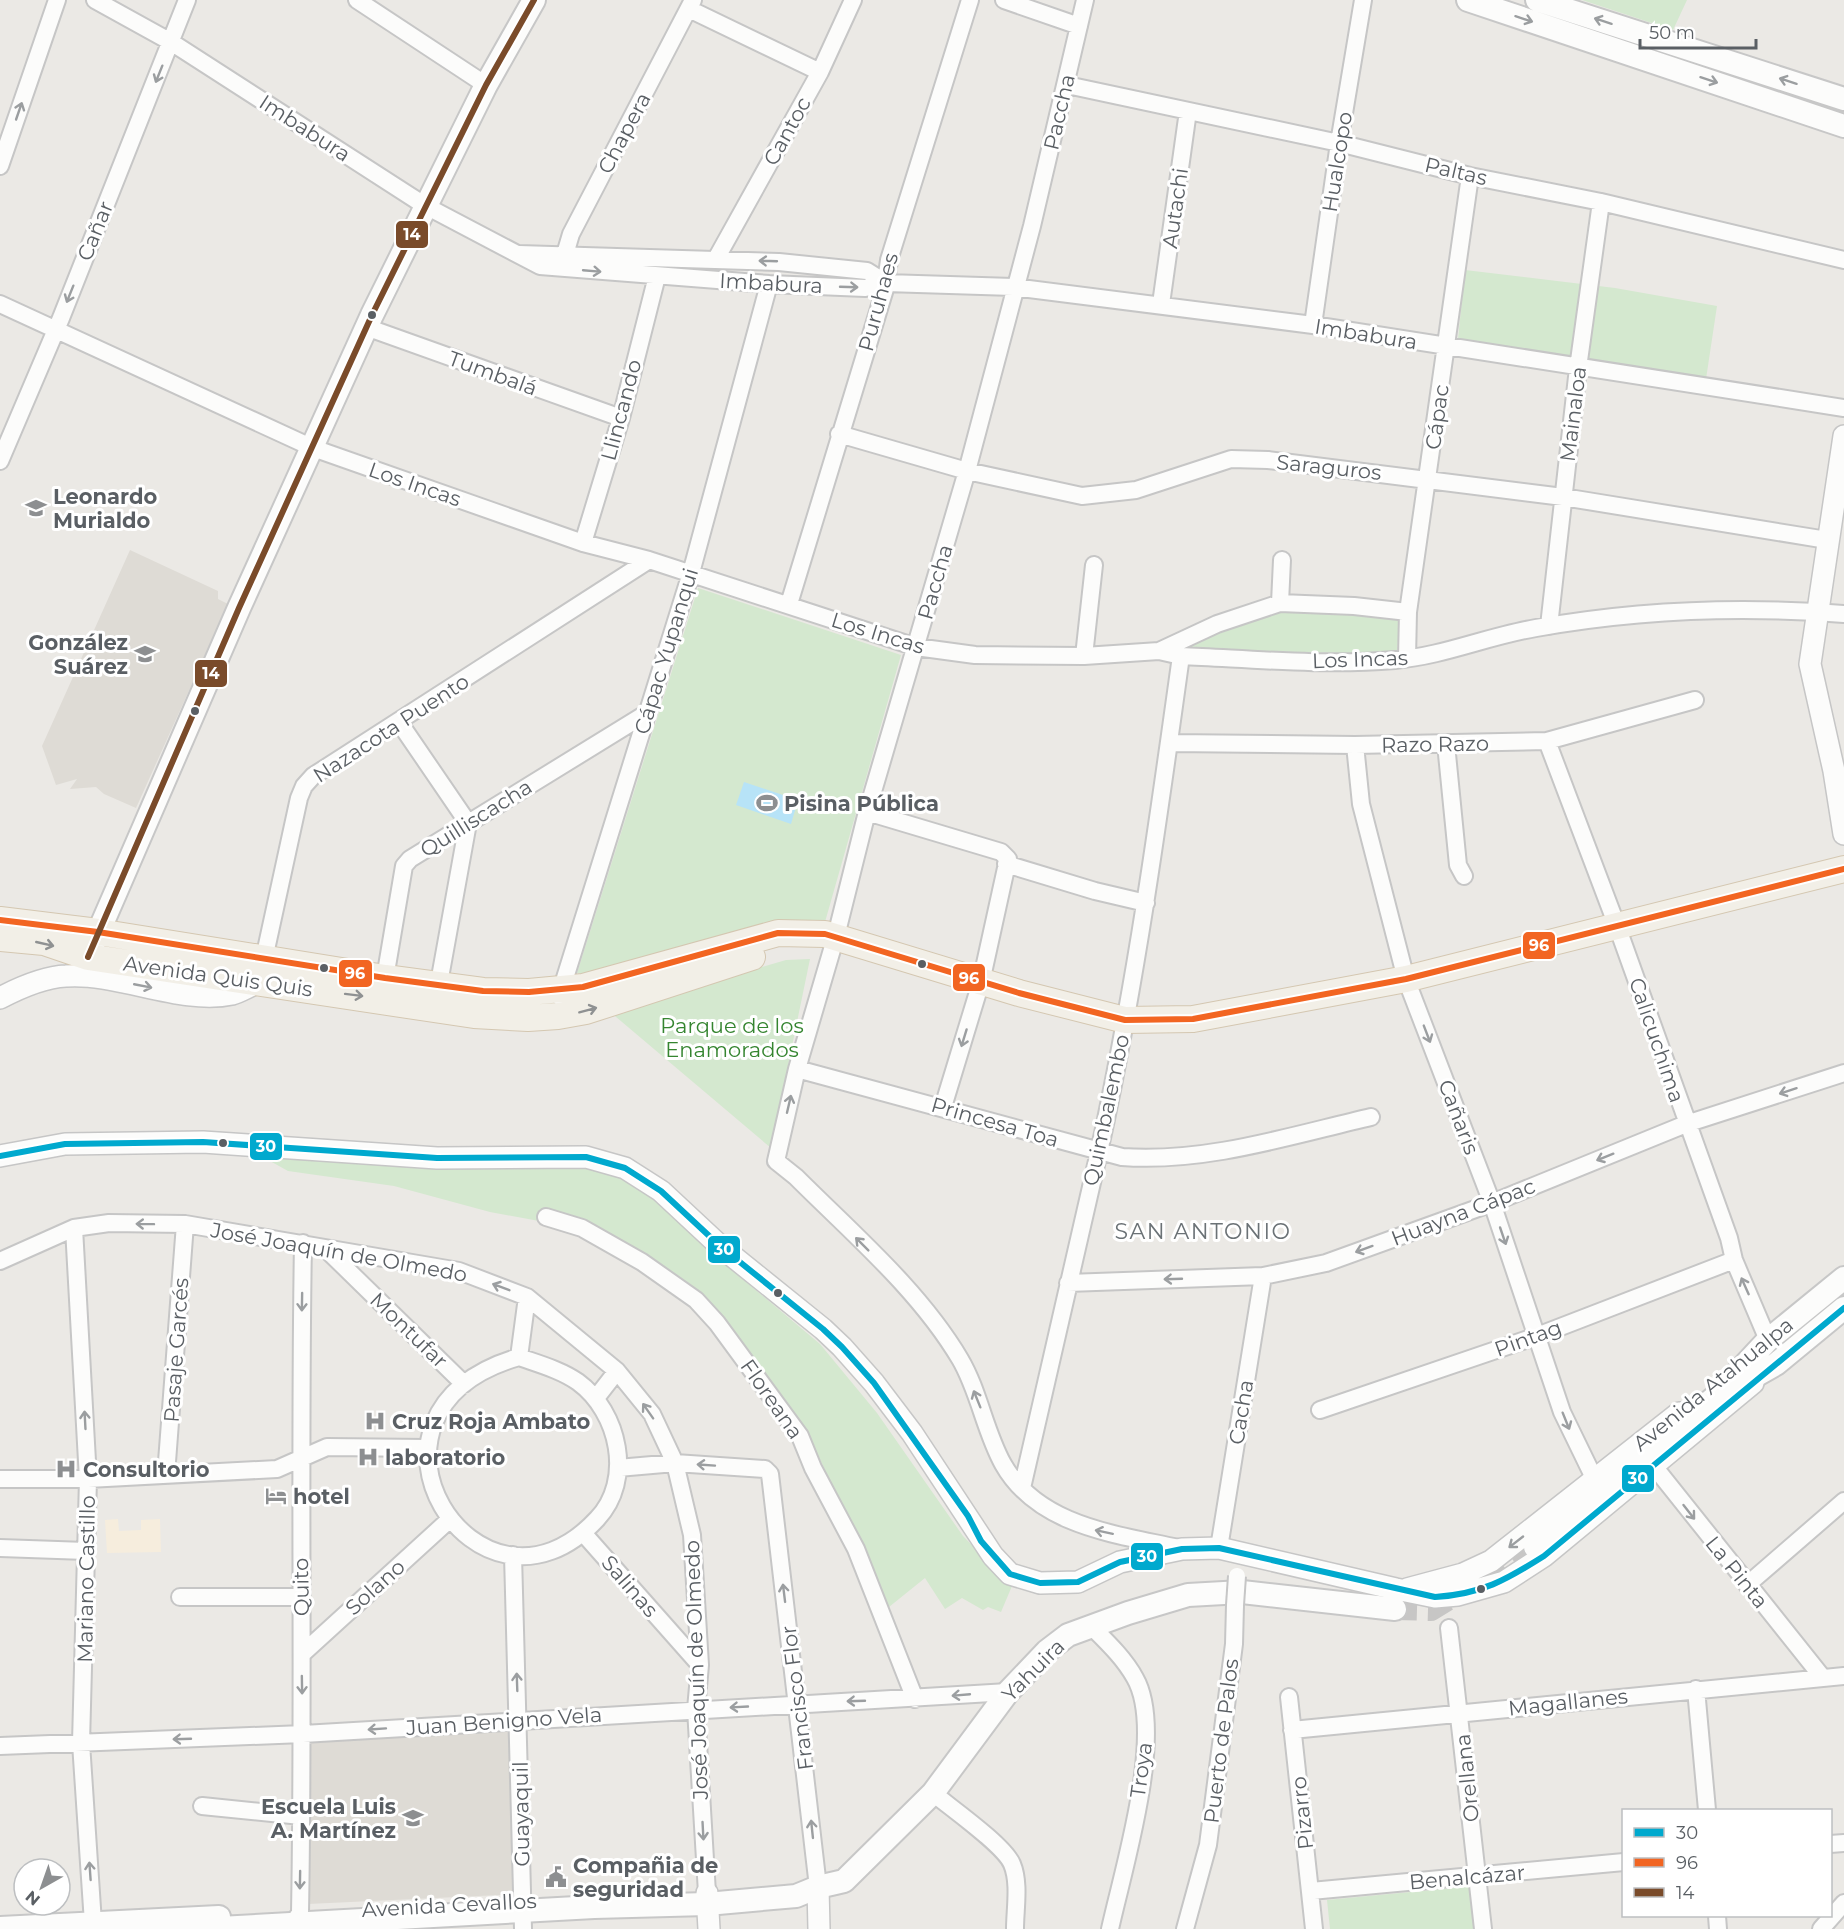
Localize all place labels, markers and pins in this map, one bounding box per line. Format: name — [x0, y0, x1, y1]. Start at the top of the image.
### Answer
unlabelled marker — [366, 309, 378, 321]
place label: Leonardo Murialdo — [53, 484, 157, 533]
school or university icon: Leonardo Murialdo — [24, 496, 48, 520]
place label: González Suárez — [28, 630, 128, 679]
school or university icon: González Suárez — [133, 642, 157, 666]
unlabelled marker — [189, 705, 201, 717]
sports icon: Pisina Pública — [755, 791, 779, 815]
place label: Pisina Pública — [784, 791, 939, 816]
unlabelled marker — [916, 958, 928, 970]
unlabelled marker — [318, 962, 330, 974]
unlabelled marker — [217, 1137, 229, 1149]
unlabelled marker — [772, 1287, 784, 1299]
hospital icon: Cruz Roja Ambato — [363, 1409, 387, 1433]
place label: Cruz Roja Ambato — [392, 1409, 591, 1434]
hospital icon: laboratorio — [356, 1445, 380, 1469]
place label: laboratorio — [385, 1445, 506, 1470]
hospital icon: Consultorio — [54, 1457, 78, 1481]
place label: Consultorio — [83, 1457, 210, 1482]
hotel icon: hotel — [264, 1484, 288, 1508]
place label: hotel — [293, 1484, 350, 1509]
unlabelled marker — [1475, 1583, 1487, 1595]
place label: Escuela Luis A. Martínez — [261, 1794, 396, 1843]
school or university icon: Escuela Luis A. Martínez — [401, 1806, 425, 1830]
place label: Compañia de seguridad — [573, 1853, 718, 1902]
public building icon: Compañia de seguridad — [544, 1865, 568, 1889]

